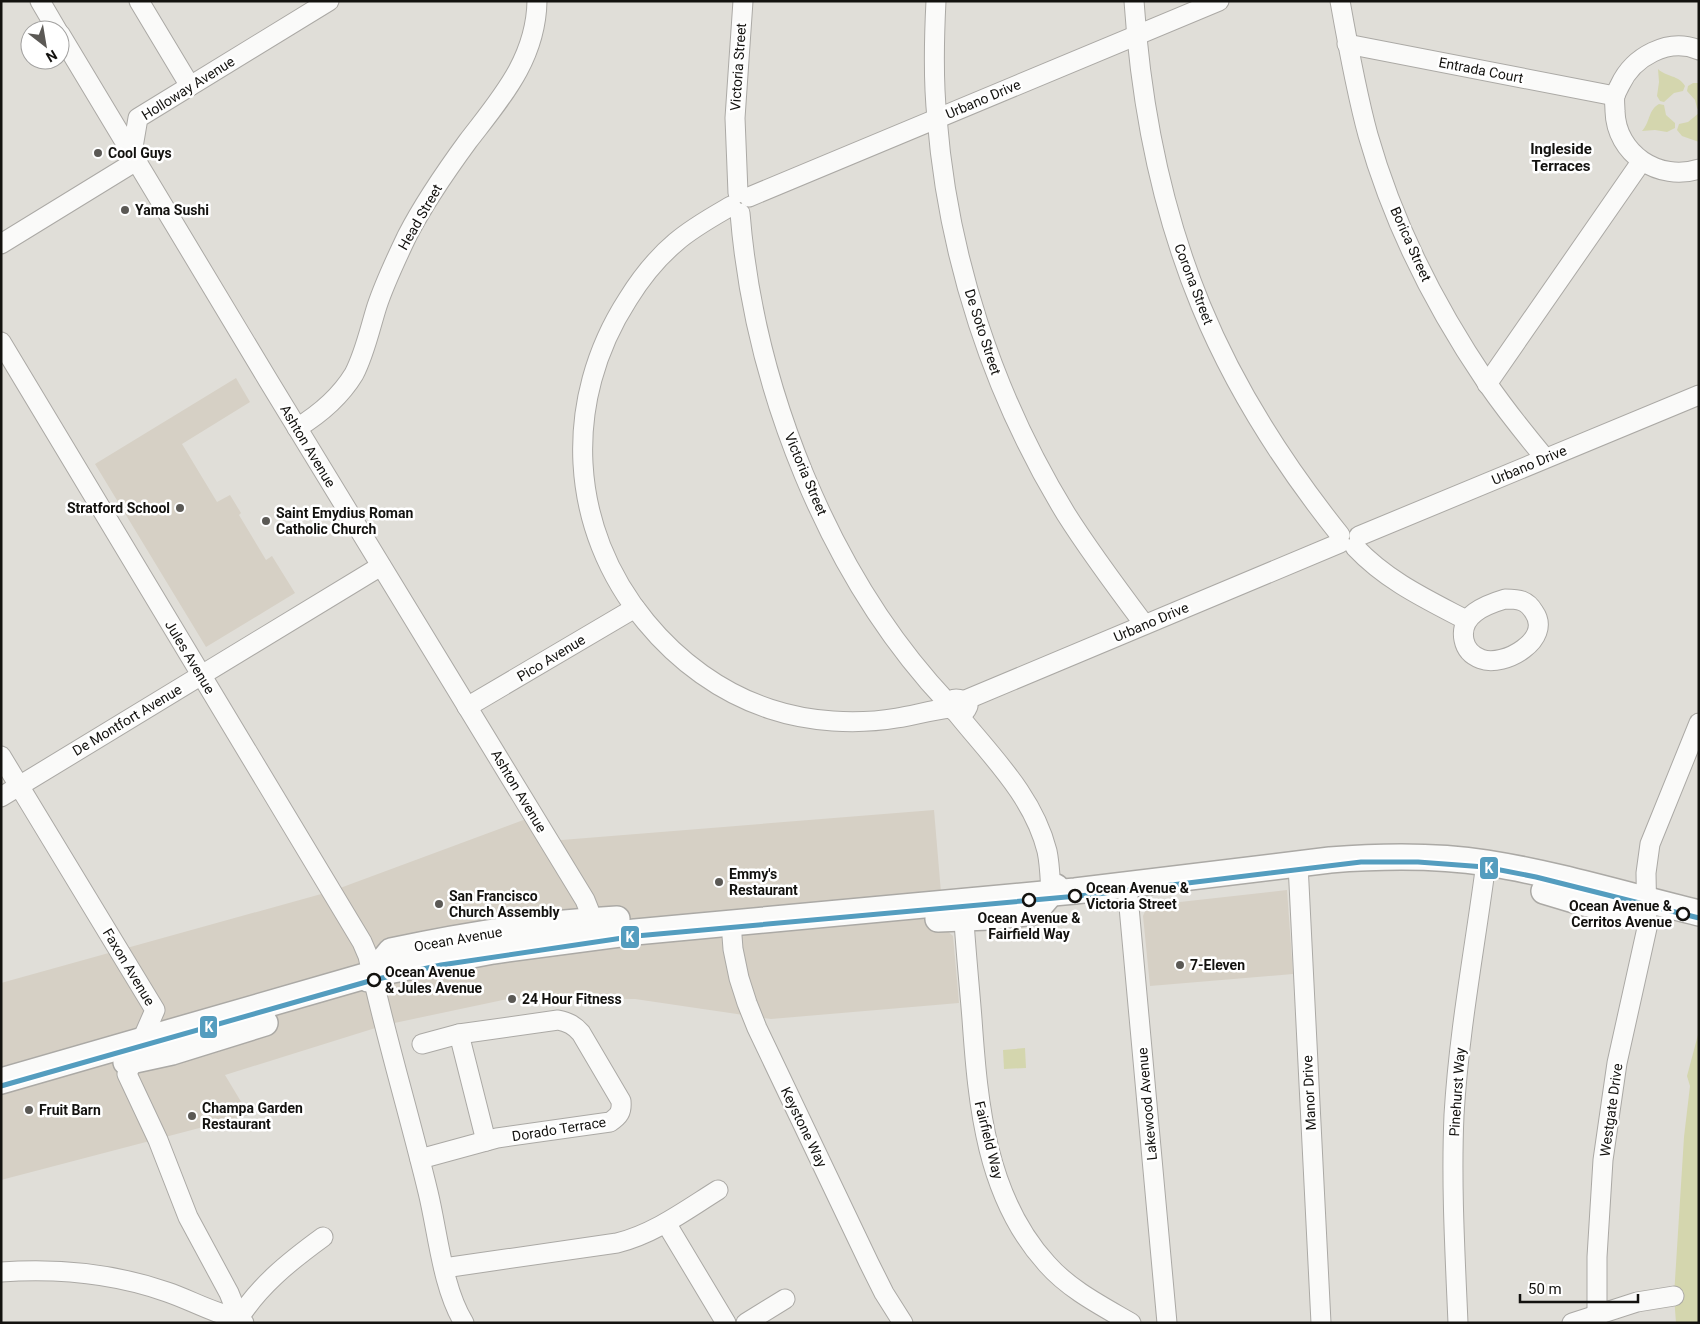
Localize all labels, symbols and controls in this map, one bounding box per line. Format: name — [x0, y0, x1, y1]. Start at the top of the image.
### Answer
north arrow — [20, 20, 70, 70]
street label: Victoria Street — [727, 22, 749, 112]
text: N — [43, 47, 60, 66]
street label: Holloway Avenue — [139, 53, 237, 123]
street label: Entrada Court — [1437, 54, 1525, 86]
street label: Urbano Drive — [943, 76, 1023, 122]
district label: Ingleside Terraces — [1530, 140, 1592, 175]
place label: Cool Guys — [108, 145, 172, 161]
marker: Cool Guys — [92, 147, 104, 159]
street label: Head Street — [395, 181, 445, 253]
place label: Yama Sushi — [135, 202, 209, 218]
marker: Yama Sushi — [119, 204, 131, 216]
street label: Borica Street — [1387, 204, 1435, 284]
street label: Corona Street — [1171, 241, 1217, 327]
street label: De Soto Street — [962, 287, 1005, 377]
street label: Ashton Avenue — [277, 402, 339, 490]
street label: Victoria Street — [781, 430, 831, 518]
street label: Urbano Drive — [1489, 442, 1569, 488]
place label: Stratford School — [67, 500, 170, 516]
marker: Stratford School — [174, 502, 186, 514]
place label: Saint Emydius Roman Catholic Church — [276, 505, 413, 537]
marker: Saint Emydius Roman Catholic Church — [260, 515, 272, 527]
street label: Urbano Drive — [1111, 599, 1191, 645]
street label: Jules Avenue — [162, 617, 218, 697]
street label: Pico Avenue — [514, 631, 588, 685]
street label: De Montfort Avenue — [70, 681, 184, 759]
street label: Ashton Avenue — [488, 747, 550, 835]
line badge: K — [1479, 856, 1499, 880]
text: K — [1485, 860, 1494, 876]
place label: Emmy's Restaurant — [729, 866, 798, 898]
marker: Emmy's Restaurant — [713, 876, 725, 888]
place label: Ocean Avenue & Victoria Street — [1086, 880, 1190, 912]
place label: San Francisco Church Assembly — [449, 888, 561, 920]
marker: Ocean Avenue & Victoria Street — [1068, 889, 1082, 903]
marker: Ocean Avenue & Fairfield Way — [1022, 893, 1036, 907]
marker: San Francisco Church Assembly — [433, 898, 445, 910]
place label: Ocean Avenue & Cerritos Avenue — [1569, 898, 1673, 930]
marker: Ocean Avenue & Cerritos Avenue — [1676, 907, 1690, 921]
place label: Ocean Avenue & Fairfield Way — [978, 910, 1081, 942]
street label: Ocean Avenue — [413, 923, 503, 955]
line badge: K — [620, 925, 640, 949]
street label: Faxon Avenue — [100, 926, 158, 1008]
text: K — [626, 929, 635, 945]
place label: 7-Eleven — [1190, 957, 1245, 973]
marker: 7-Eleven — [1174, 959, 1186, 971]
place label: Ocean Avenue & Jules Avenue — [385, 964, 483, 996]
marker: Ocean Avenue & Jules Avenue — [367, 973, 381, 987]
place label: 24 Hour Fitness — [522, 991, 622, 1007]
marker: 24 Hour Fitness — [506, 993, 518, 1005]
line badge: K — [199, 1015, 218, 1039]
text: K — [205, 1019, 214, 1035]
street label: Lakewood Avenue — [1134, 1047, 1160, 1161]
street label: Pinehurst Way — [1446, 1047, 1468, 1137]
street label: Manor Drive — [1299, 1055, 1319, 1131]
street label: Westgate Drive — [1597, 1062, 1625, 1158]
street label: Keystone Way — [778, 1084, 830, 1170]
street label: Fairfield Way — [972, 1099, 1006, 1181]
place label: Champa Garden Restaurant — [202, 1100, 303, 1132]
place label: Fruit Barn — [39, 1102, 101, 1118]
marker: Fruit Barn — [23, 1104, 35, 1116]
marker: Champa Garden Restaurant — [186, 1110, 198, 1122]
street label: Dorado Terrace — [511, 1114, 607, 1144]
scale bar — [1520, 1272, 1638, 1304]
text: 50 m — [1528, 1280, 1562, 1298]

